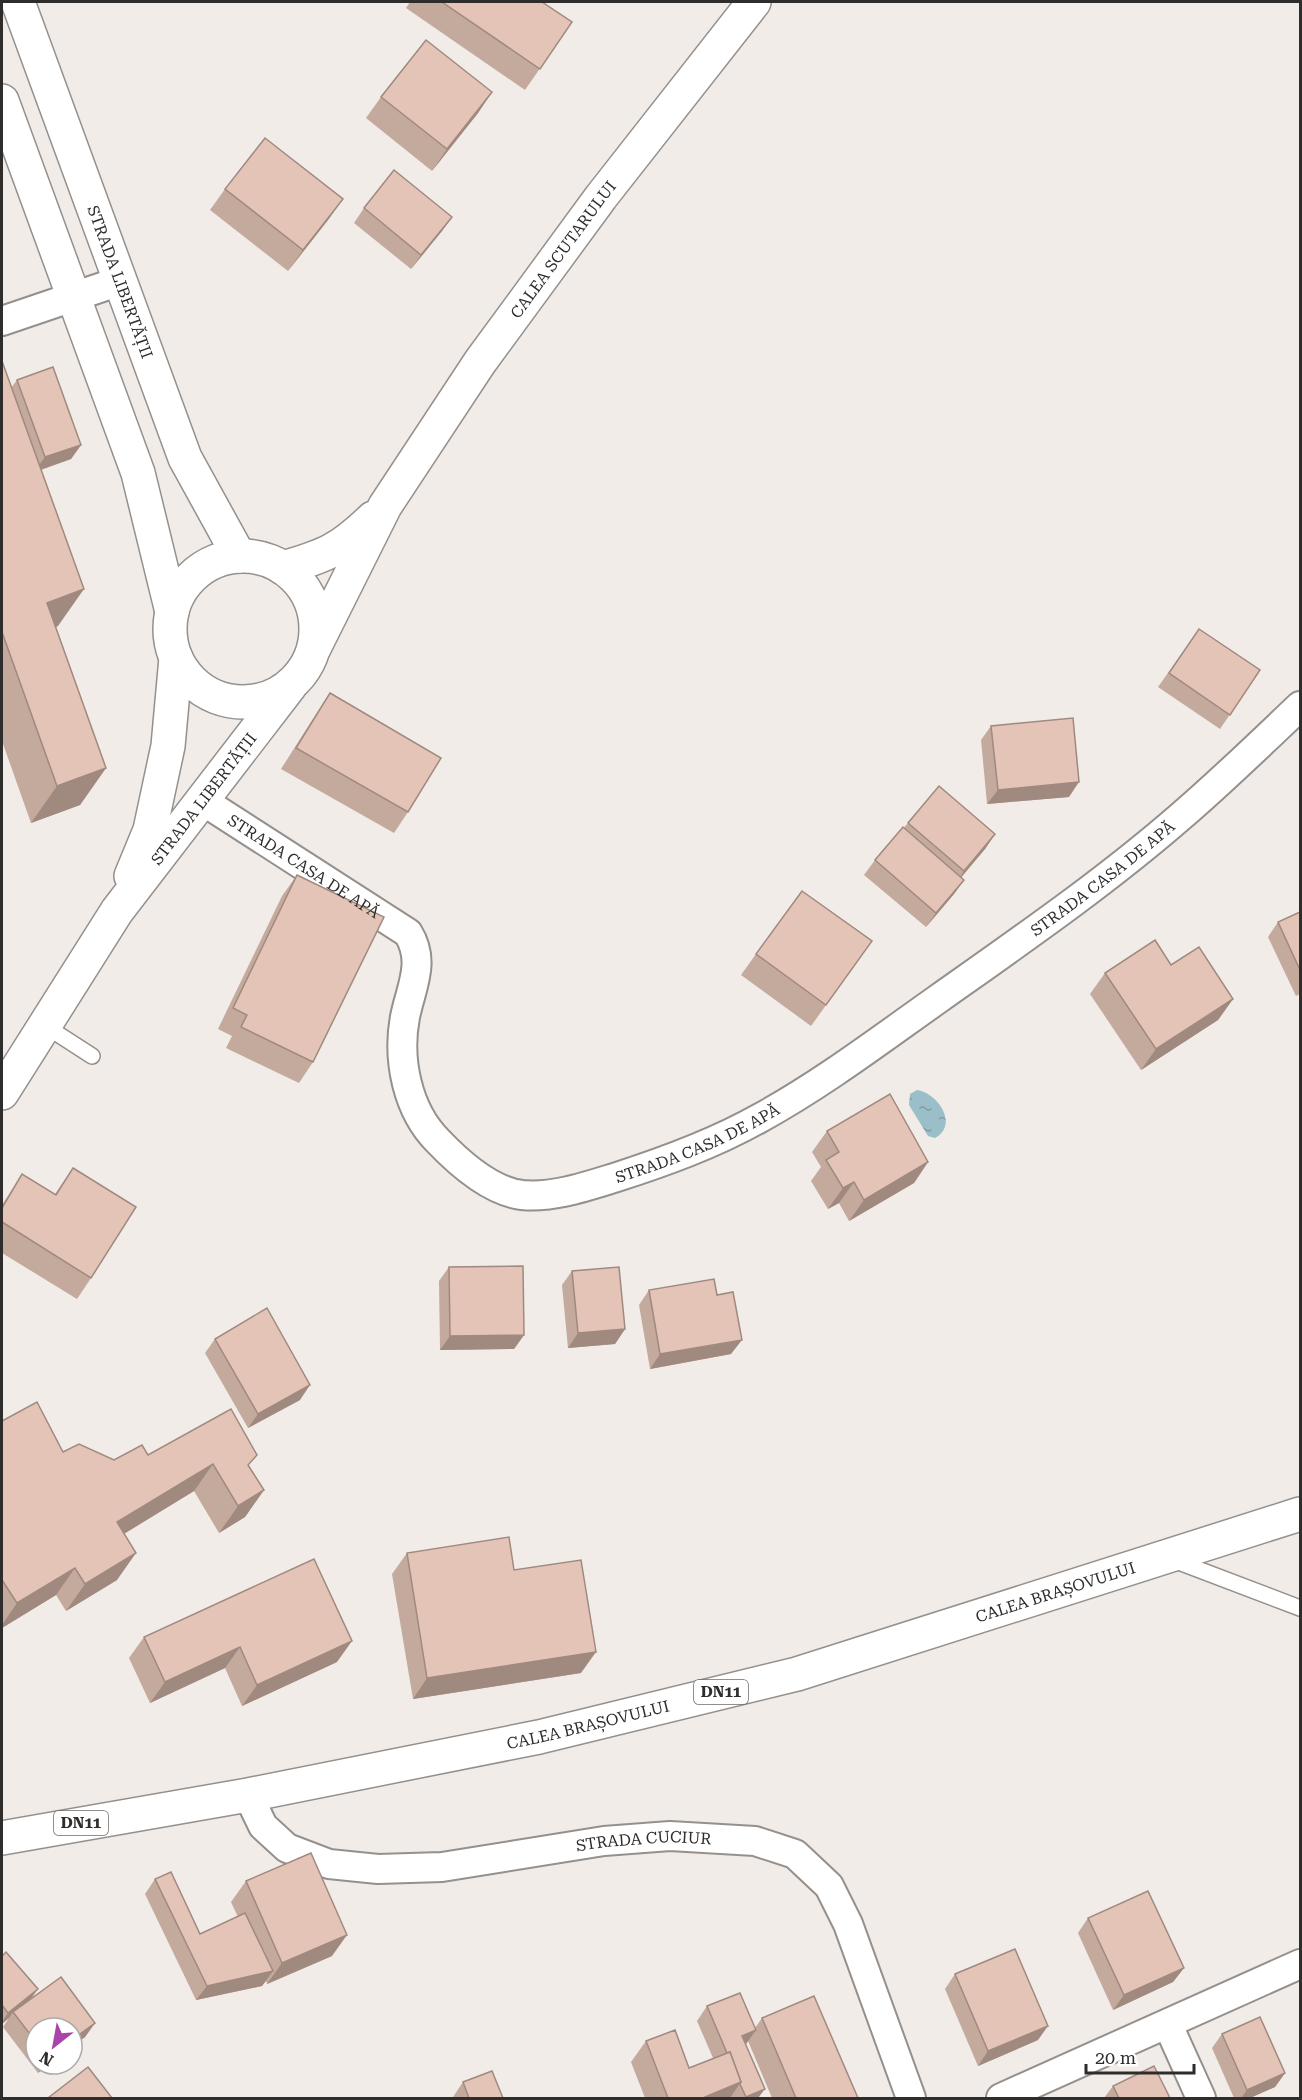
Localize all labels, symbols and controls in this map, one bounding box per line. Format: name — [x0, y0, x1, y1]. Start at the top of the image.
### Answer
street label: CALEA SCUTARULUI — [506, 177, 620, 322]
street label: STRADA LIBERTĂȚII — [84, 203, 157, 361]
street label: STRADA LIBERTĂȚII — [147, 729, 260, 868]
street label: STRADA CASA DE APĂ — [224, 810, 384, 922]
street label: STRADA CASA DE APĂ — [1027, 816, 1179, 940]
street label: STRADA CASA DE APĂ — [613, 1099, 783, 1186]
street label: CALEA BRAȘOVULUI — [973, 1558, 1137, 1626]
road number: DN11 — [694, 1680, 748, 1704]
street label: CALEA BRAȘOVULUI — [505, 1696, 671, 1753]
road number: DN11 — [54, 1811, 108, 1835]
street label: STRADA CUCIUR — [574, 1827, 712, 1855]
north arrow — [24, 2016, 84, 2076]
scale bar — [1086, 2037, 1194, 2075]
text: N — [36, 2047, 57, 2070]
text: 20 m — [1095, 2047, 1136, 2068]

